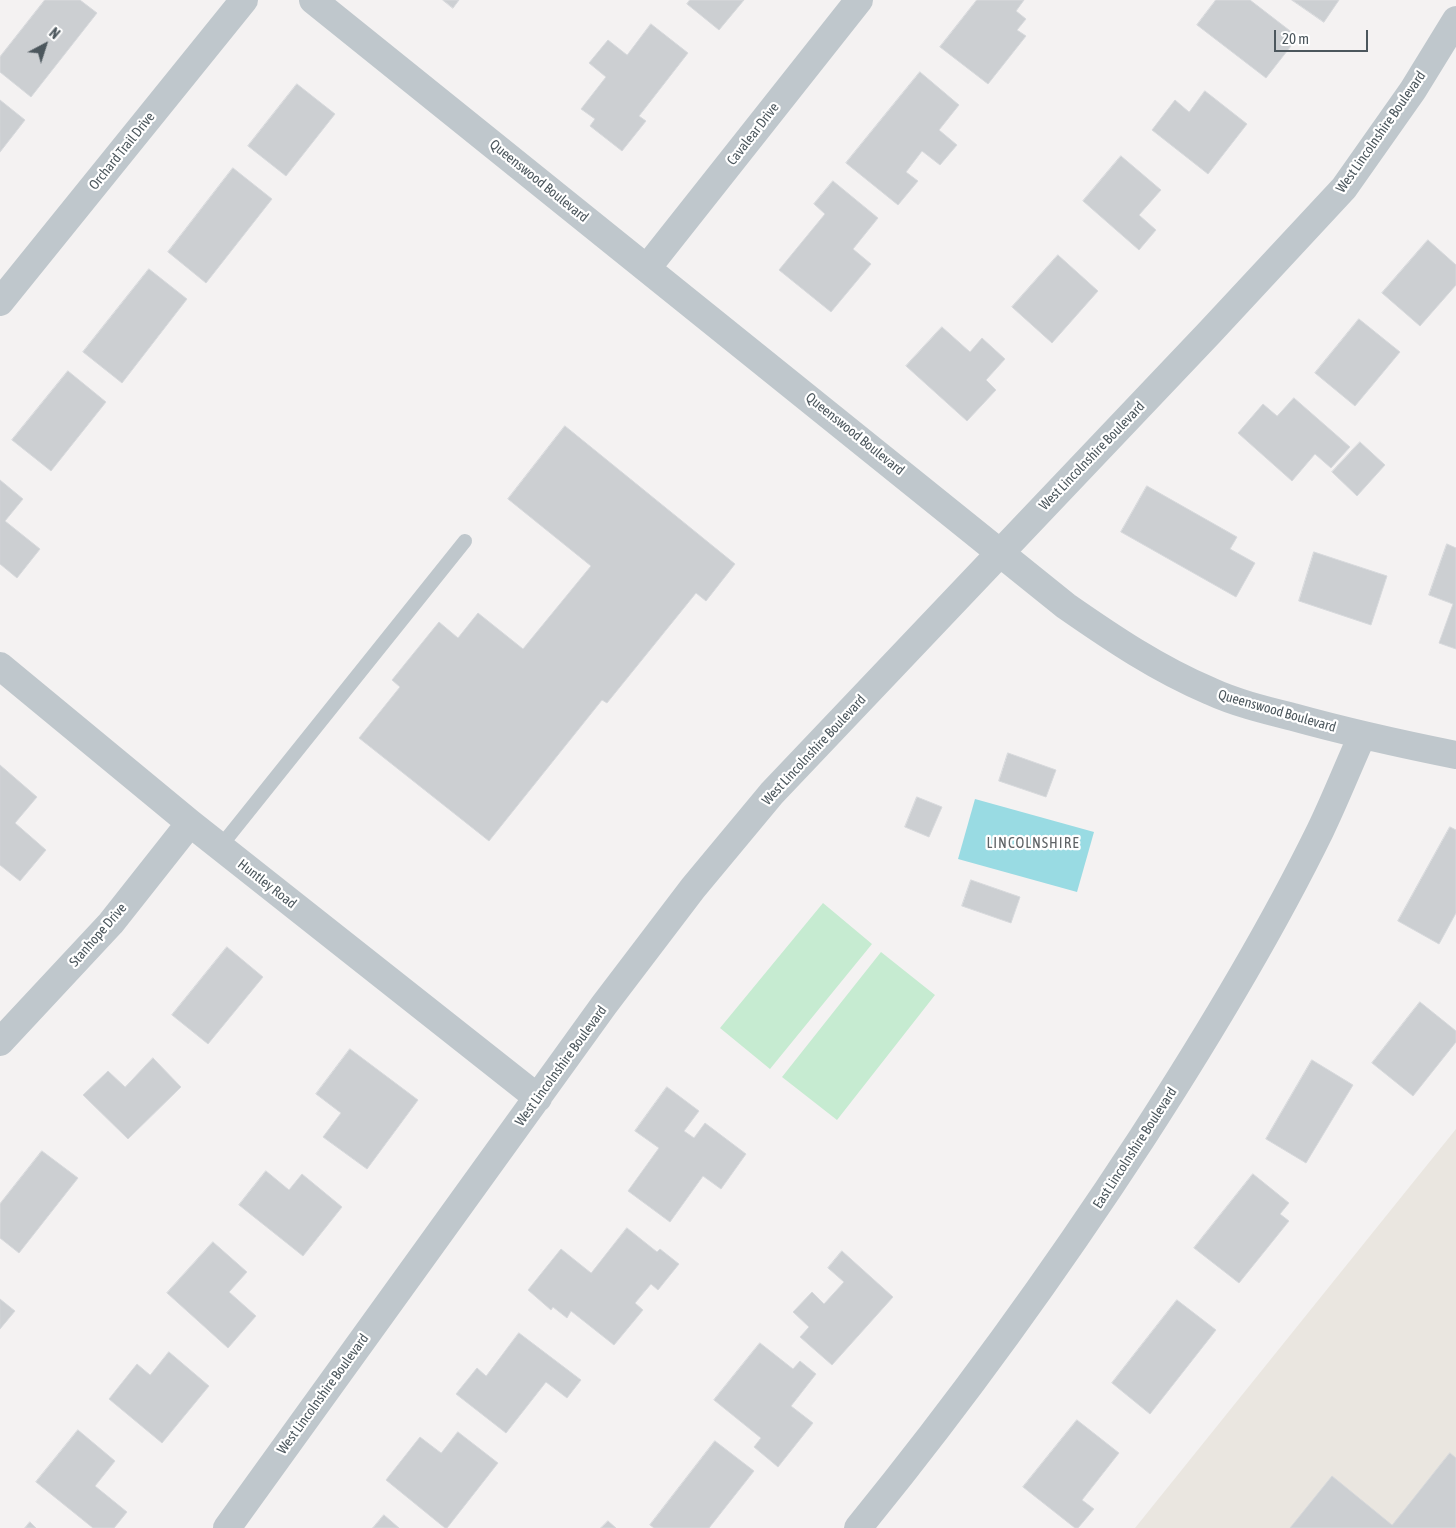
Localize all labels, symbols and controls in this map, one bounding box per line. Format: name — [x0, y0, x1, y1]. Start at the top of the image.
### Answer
north arrow — [20, 20, 70, 70]
scale bar — [1276, 20, 1370, 52]
text: N — [46, 25, 63, 42]
text: 20 m — [1282, 30, 1309, 47]
street label: West Lincolnshire Boulevard — [1333, 68, 1429, 196]
street label: Cavalear Drive — [723, 99, 783, 169]
street label: Orchard Trail Drive — [86, 109, 158, 193]
street label: Queenswood Boulevard — [486, 136, 592, 226]
street label: Queenswood Boulevard — [802, 389, 908, 479]
street label: West Lincolnshire Boulevard — [1036, 398, 1148, 514]
street label: Queenswood Boulevard — [1216, 686, 1338, 736]
street label: West Lincolnshire Boulevard — [759, 691, 869, 809]
district label: LINCOLNSHIRE — [985, 834, 1081, 852]
street label: Huntley Road — [234, 856, 300, 912]
street label: Stanhope Drive — [66, 900, 130, 970]
street label: West Lincolnshire Boulevard — [512, 1003, 610, 1129]
street label: East Lincolnshire Boulevard — [1090, 1084, 1180, 1212]
street label: West Lincolnshire Boulevard — [274, 1331, 372, 1457]

